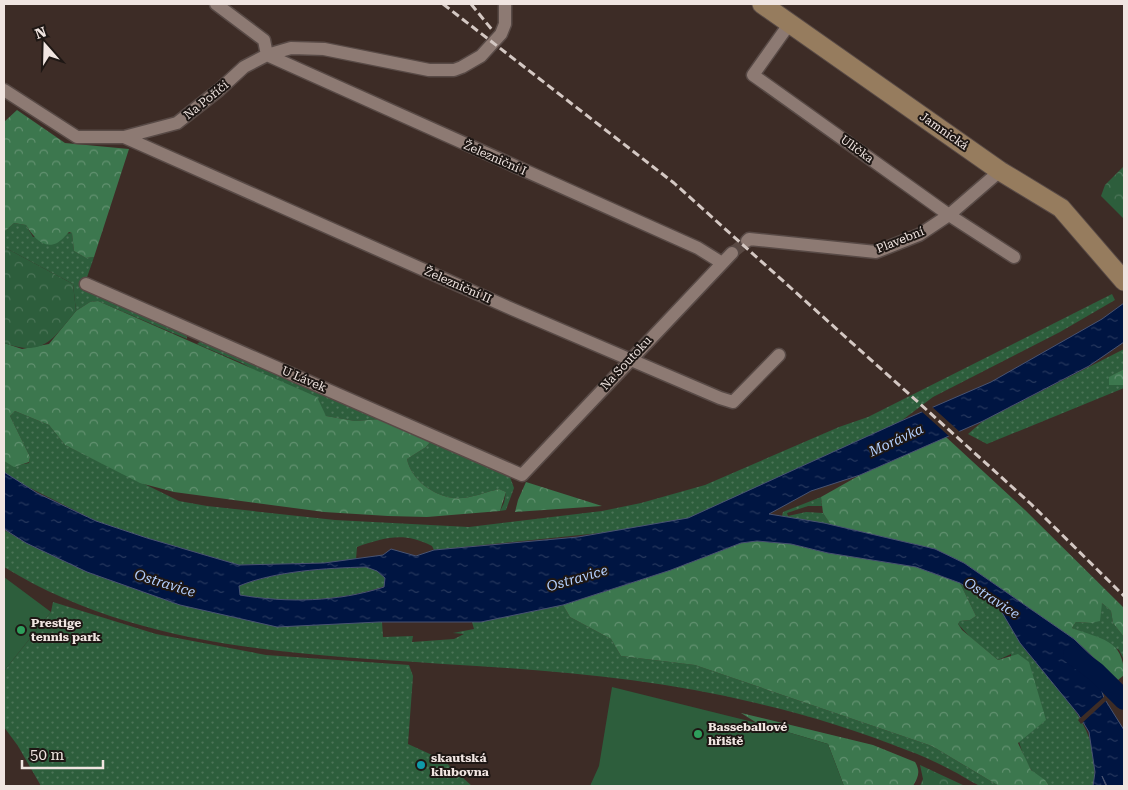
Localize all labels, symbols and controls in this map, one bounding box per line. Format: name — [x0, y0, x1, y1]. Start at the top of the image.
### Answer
north arrow — [20, 20, 70, 70]
text: N — [33, 23, 49, 42]
street label: Na Poříčí — [181, 78, 231, 122]
street label: Jamnická — [917, 109, 971, 153]
street label: Ulička — [838, 132, 877, 166]
street label: Železniční I — [461, 138, 529, 178]
street label: Plavební — [874, 224, 926, 256]
street label: Železniční II — [422, 264, 494, 306]
street label: Na Soutoku — [598, 333, 655, 393]
street label: U Lávek — [280, 363, 329, 395]
water label: Morávka — [865, 420, 926, 460]
water label: Ostravice — [545, 562, 609, 594]
water label: Ostravice — [133, 566, 197, 600]
water label: Ostravice — [961, 574, 1023, 622]
place label: Prestige tennis park — [31, 616, 102, 644]
marker: Prestige tennis park — [15, 624, 27, 636]
place label: Basseballové hřiště — [708, 720, 787, 748]
marker: Basseballové hřiště — [692, 728, 704, 740]
scale bar — [22, 738, 104, 770]
text: 50 m — [30, 746, 65, 764]
place label: skautská klubovna — [431, 751, 489, 779]
marker: skautská klubovna — [415, 759, 427, 771]

